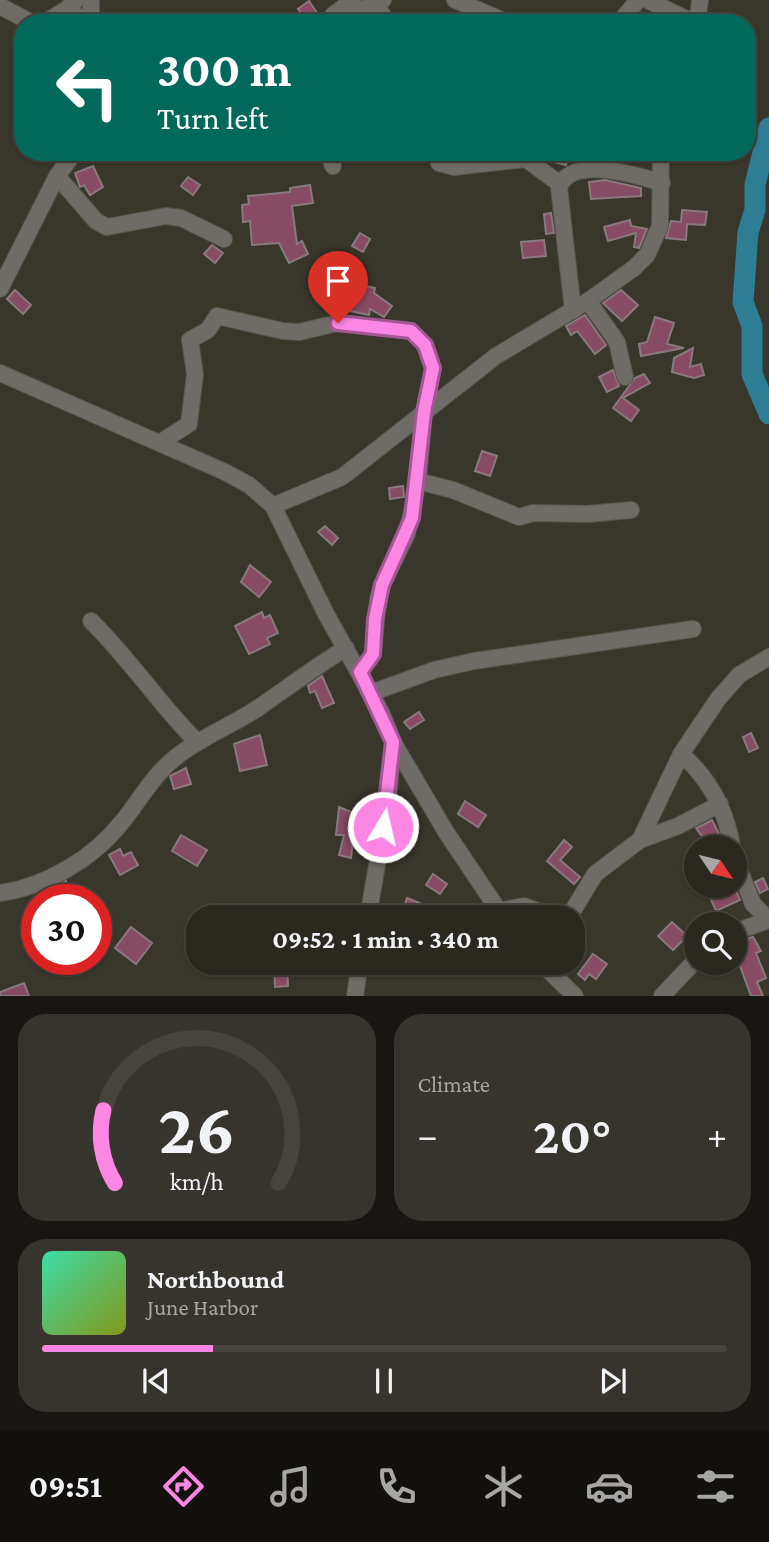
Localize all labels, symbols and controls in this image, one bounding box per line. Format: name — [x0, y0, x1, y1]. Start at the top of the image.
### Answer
icon: left — [42, 42, 133, 133]
text: 300 m — [157, 42, 291, 97]
text: Turn left — [157, 100, 268, 136]
pin — [308, 251, 368, 323]
icon: arrive — [319, 262, 357, 300]
position arrow — [346, 790, 420, 864]
north arrow — [684, 835, 747, 898]
map controls — [684, 835, 747, 975]
speed limit sign: 30 — [21, 884, 112, 975]
button: search — [684, 912, 747, 975]
text: 09:52 · 1 min · 340 m — [272, 925, 499, 954]
text: Climate — [418, 1071, 490, 1097]
text: 26 — [158, 1089, 235, 1170]
text: 20° — [533, 1106, 611, 1164]
text: − — [418, 1114, 438, 1156]
text: + — [707, 1114, 727, 1156]
text: km/h — [170, 1168, 224, 1195]
text: Northbound — [147, 1265, 284, 1294]
text: June Harbor — [147, 1294, 258, 1320]
icon: previous — [137, 1362, 175, 1400]
icon: pause — [365, 1362, 403, 1400]
icon: next — [594, 1362, 632, 1400]
icon: directions — [159, 1462, 208, 1511]
icon: music — [266, 1462, 315, 1511]
icon: phone — [372, 1462, 421, 1511]
icon: climate — [479, 1462, 528, 1511]
icon: car — [585, 1462, 634, 1511]
icon: filters — [691, 1462, 740, 1511]
text: 09:51 — [29, 1468, 102, 1504]

